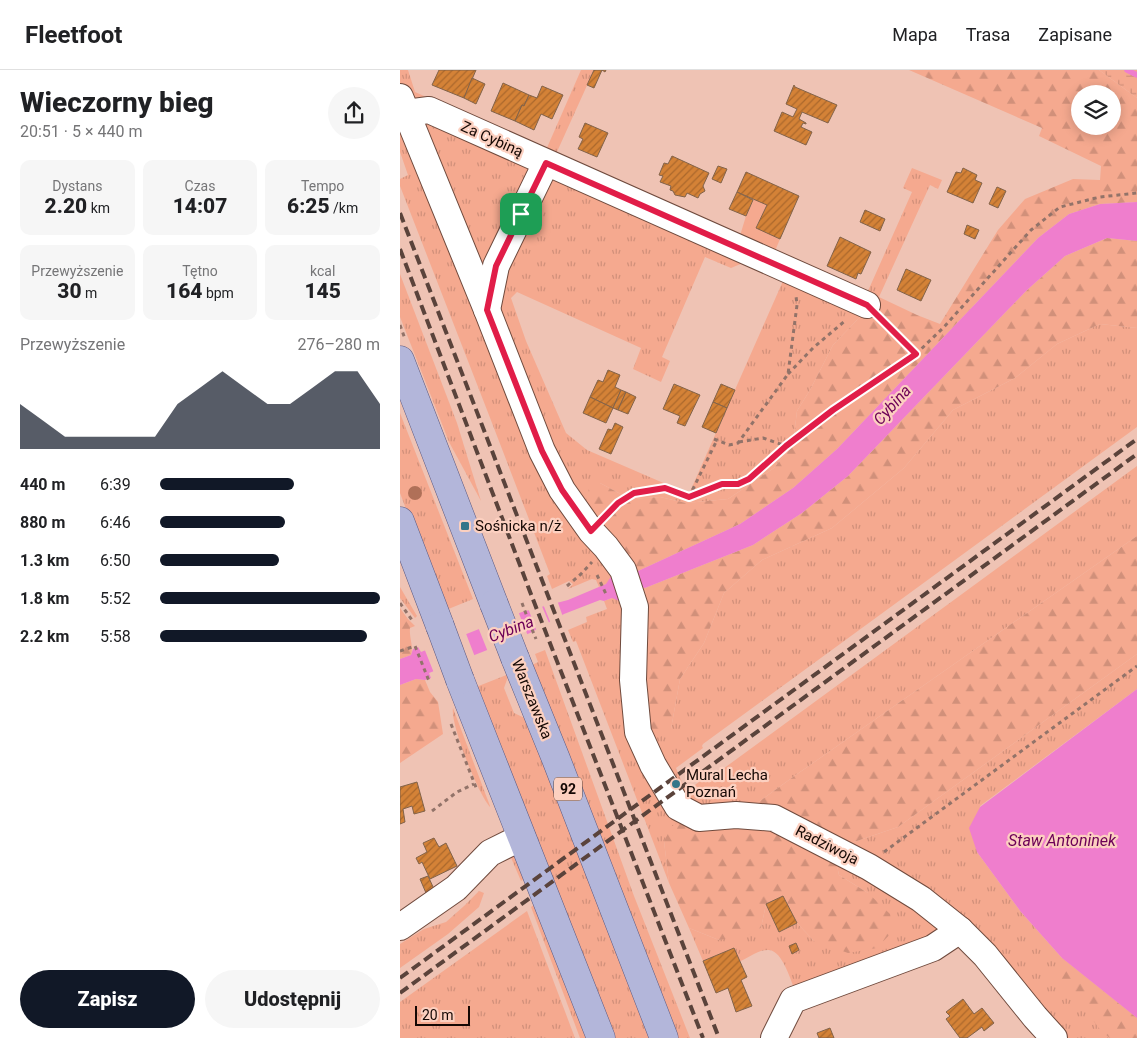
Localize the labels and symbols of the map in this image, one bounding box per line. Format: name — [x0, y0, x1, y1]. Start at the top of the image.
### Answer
street label: Za Cybiną — [458, 117, 526, 161]
pin — [500, 193, 542, 235]
water label: Cybina — [869, 381, 915, 429]
place label: Sośnicka n/ż — [475, 517, 561, 535]
marker: Sośnicka n/ż — [459, 520, 471, 532]
water label: Cybina — [486, 612, 536, 646]
street label: Warszawska — [508, 656, 556, 742]
place label: Mural Lecha Poznań — [686, 766, 768, 801]
road number: 92 — [554, 778, 582, 801]
marker: Mural Lecha Poznań — [670, 778, 682, 790]
street label: Radziwoja — [792, 821, 862, 869]
water label: Staw Antoninek — [1008, 831, 1117, 850]
scale bar — [415, 1003, 470, 1026]

